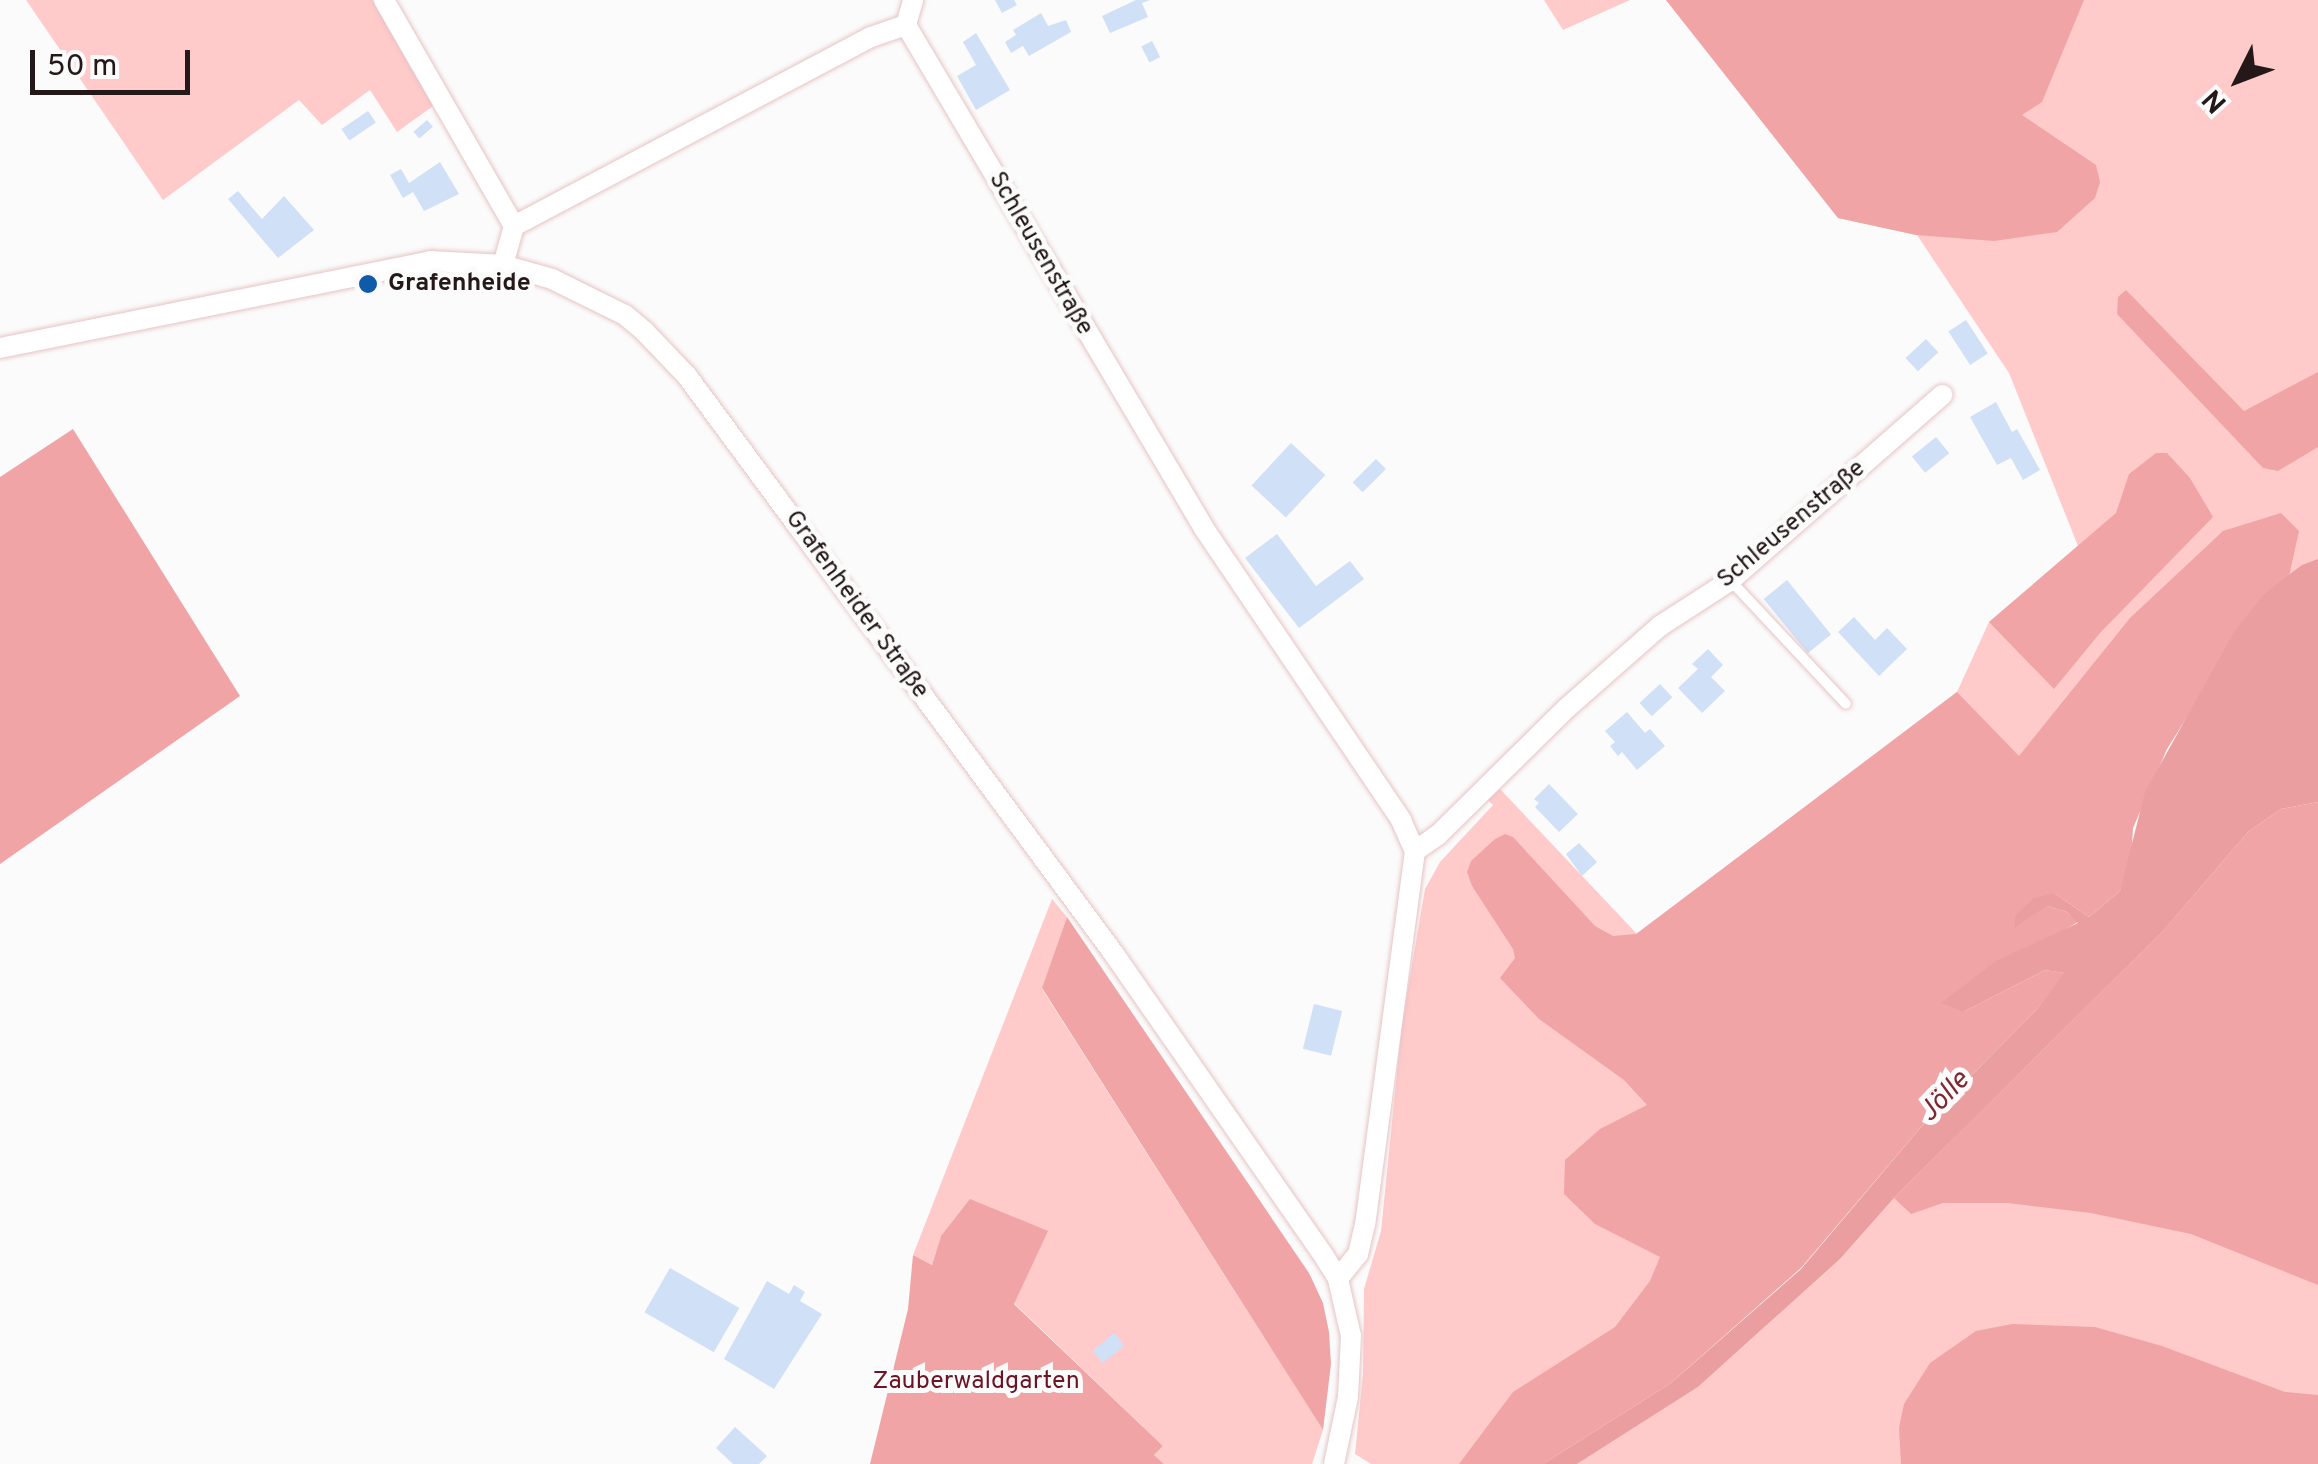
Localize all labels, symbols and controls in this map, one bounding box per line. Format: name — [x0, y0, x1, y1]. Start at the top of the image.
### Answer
scale bar — [35, 30, 195, 92]
north arrow — [2188, 30, 2288, 130]
text: 50 m — [47, 49, 117, 86]
text: N — [2196, 81, 2236, 120]
street label: Schleusenstraße — [981, 167, 1099, 341]
place label: Grafenheide — [388, 269, 531, 299]
marker: Grafenheide — [357, 273, 379, 295]
street label: Schleusenstraße — [1712, 454, 1872, 596]
street label: Grafenheider Straße — [778, 505, 934, 705]
water label: Jölle — [1913, 1064, 1977, 1130]
park label: Zauberwaldgarten — [872, 1367, 1080, 1397]

